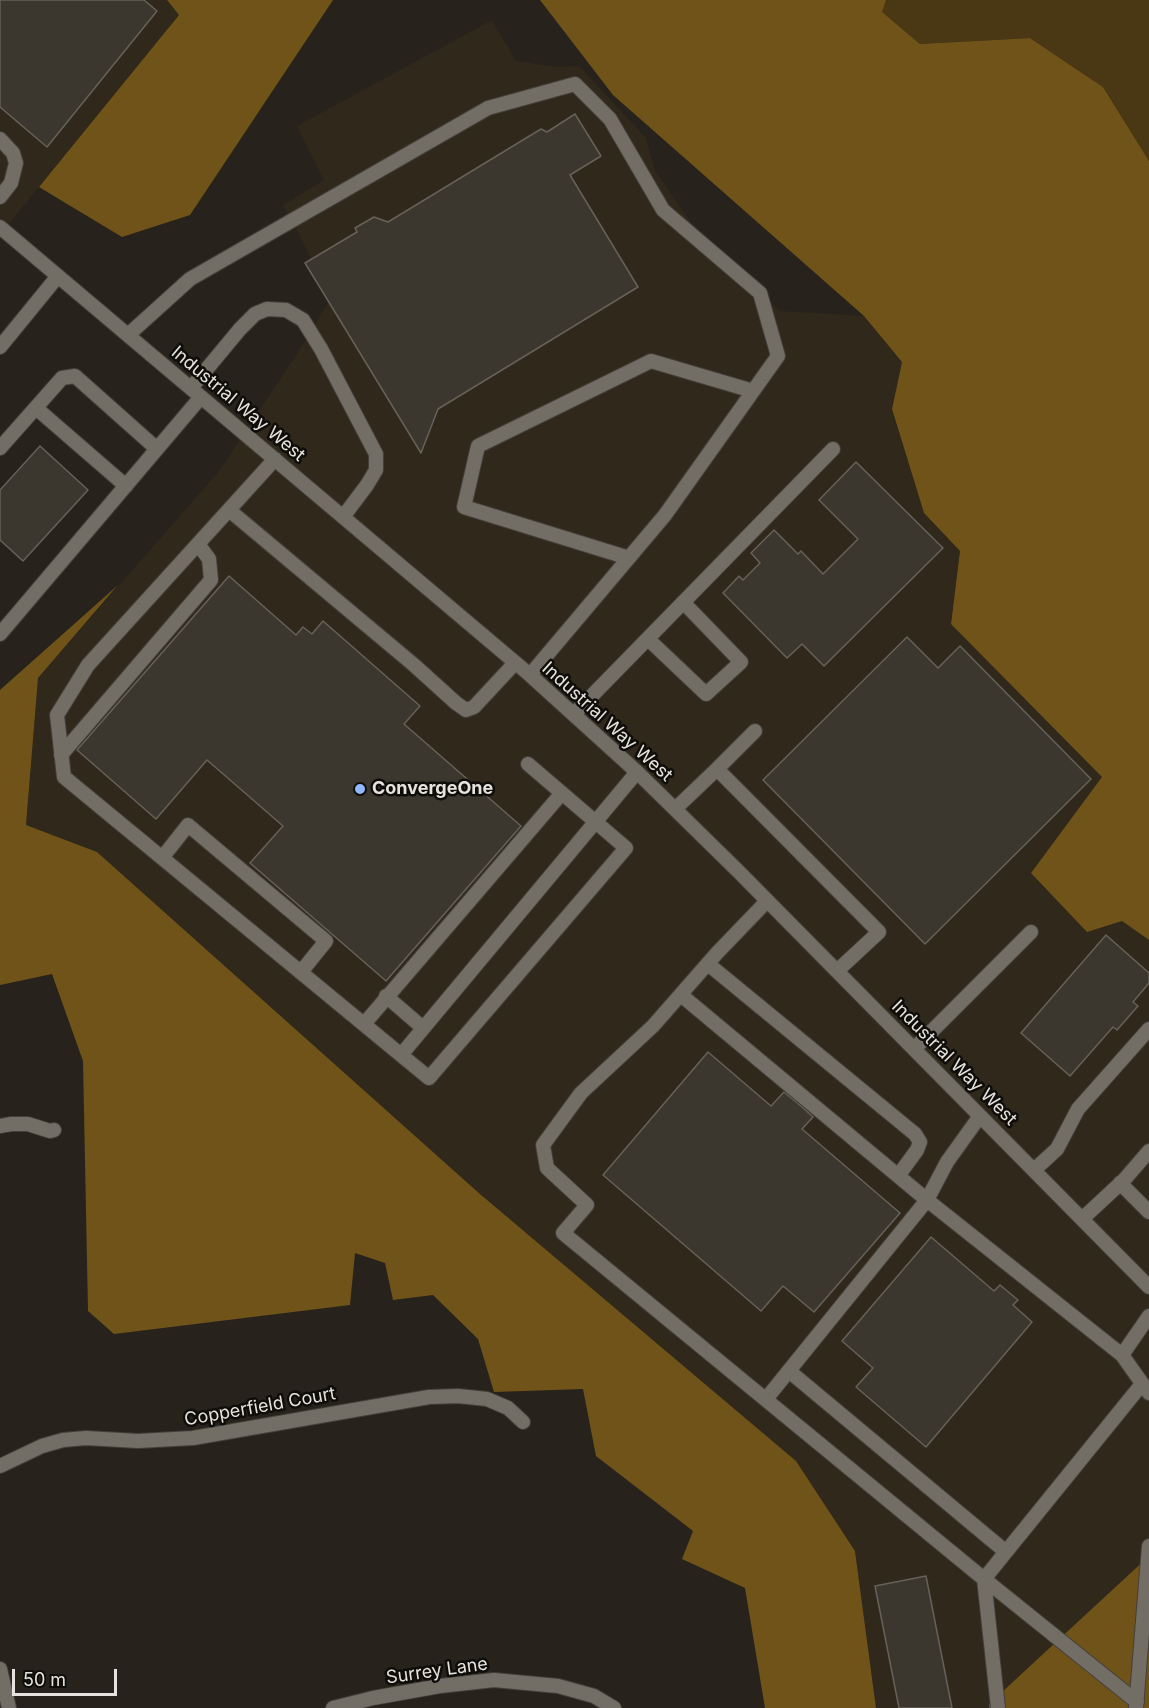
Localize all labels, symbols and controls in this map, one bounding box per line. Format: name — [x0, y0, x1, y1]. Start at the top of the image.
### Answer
street label: Industrial Way West — [167, 342, 309, 466]
street label: Industrial Way West — [537, 658, 677, 786]
place label: ConvergeOne — [372, 778, 493, 800]
marker: ConvergeOne — [353, 782, 367, 796]
street label: Industrial Way West — [887, 996, 1021, 1130]
street label: Copperfield Court — [183, 1383, 337, 1431]
street label: Surrey Lane — [385, 1653, 489, 1689]
scale bar — [15, 1657, 120, 1695]
text: 50 m — [23, 1669, 66, 1690]

